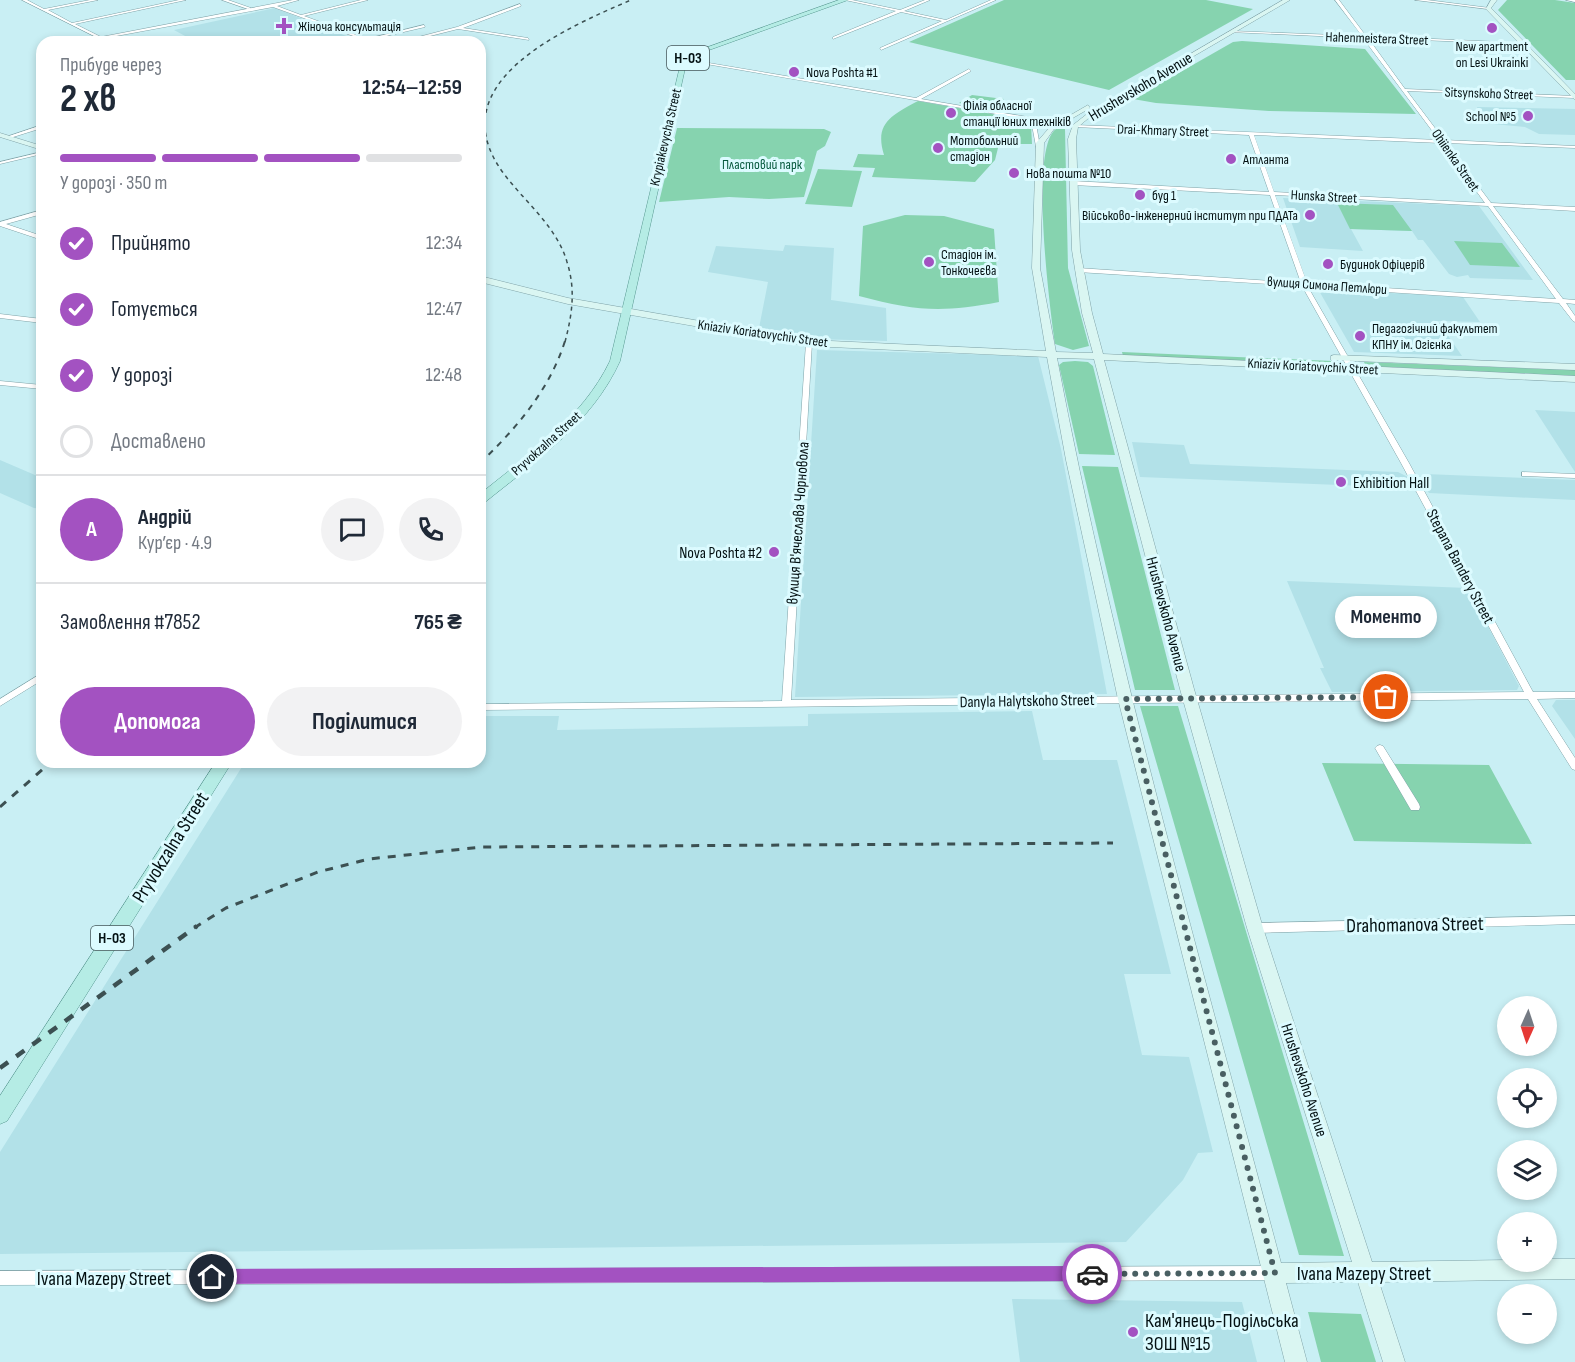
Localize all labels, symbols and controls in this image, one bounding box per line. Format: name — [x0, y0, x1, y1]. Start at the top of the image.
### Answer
marker: Жіноча консультація — [275, 17, 293, 35]
place label: Жіноча консультація — [298, 18, 401, 35]
marker: New apartment on Lesi Ukrainki — [1485, 21, 1499, 35]
street label: Hahenmeistera Street — [1325, 28, 1429, 49]
place label: New apartment on Lesi Ukrainki — [1456, 38, 1528, 71]
road number: Н-03 — [667, 46, 709, 70]
street label: Hrushevskoho Avenue — [1085, 49, 1196, 126]
text: Прибуде через — [60, 53, 162, 77]
place label: Nova Poshta #1 — [806, 64, 878, 81]
marker: Nova Poshta #1 — [787, 65, 801, 79]
text: 12:54–12:59 — [362, 74, 462, 101]
text: 2 хв — [60, 76, 116, 123]
street label: Sitsynskoho Street — [1444, 83, 1534, 104]
street label: Krypiakevycha Street — [646, 87, 685, 188]
place label: Філія обласної станції юних техніків — [963, 97, 1071, 130]
marker: Філія обласної станції юних техніків — [944, 106, 958, 120]
place label: School №5 — [1466, 108, 1516, 125]
marker: School №5 — [1521, 109, 1535, 123]
street label: Drai-Khmary Street — [1117, 120, 1209, 141]
street label: Ohiienka Street — [1428, 126, 1483, 195]
place label: Мотобольний стадіон — [950, 132, 1019, 165]
marker: Мотобольний стадіон — [931, 141, 945, 155]
place label: Атланта — [1242, 151, 1289, 168]
marker: Атланта — [1224, 152, 1238, 166]
park label: Пластовий парк — [722, 156, 803, 173]
place label: Нова пошта №10 — [1026, 165, 1111, 182]
marker: Нова пошта №10 — [1007, 166, 1021, 180]
text: У дорозі · 350 m — [60, 171, 167, 195]
street label: Hunska Street — [1290, 186, 1358, 207]
place label: буд 1 — [1152, 187, 1176, 204]
marker: буд 1 — [1133, 188, 1147, 202]
place label: Військово-інженерний інститут при ПДАТа — [1082, 207, 1298, 224]
marker: Військово-інженерний інститут при ПДАТа — [1303, 208, 1317, 222]
icon: check — [60, 227, 93, 260]
text: Прийнято — [111, 230, 191, 257]
text: 12:34 — [426, 231, 462, 255]
place label: Стадіон ім. Тонкочеєва — [941, 246, 996, 279]
marker: Стадіон ім. Тонкочеєва — [922, 255, 936, 269]
place label: Будинок Офіцерів — [1340, 256, 1425, 273]
marker: Будинок Офіцерів — [1321, 257, 1335, 271]
street label: вулиця Симона Петлюри — [1266, 273, 1388, 298]
icon: check — [60, 293, 93, 326]
text: Готується — [111, 296, 198, 323]
text: 12:47 — [427, 297, 462, 321]
street label: Kniaziv Koriatovychiv Street — [697, 316, 829, 351]
place label: Педагогічний факультет КПНУ ім. Огієнка — [1372, 320, 1498, 353]
marker: Педагогічний факультет КПНУ ім. Огієнка — [1353, 329, 1367, 343]
street label: Kniaziv Koriatovychiv Street — [1247, 355, 1379, 378]
icon: check — [60, 359, 93, 392]
text: У дорозі — [111, 362, 172, 389]
text: 12:48 — [426, 363, 462, 387]
street label: Pryvokzalna Street — [508, 408, 585, 479]
text: Доставлено — [111, 428, 206, 455]
street label: вулиця В'ячеслава Чорновола — [783, 441, 814, 605]
place label: Exhibition Hall — [1353, 474, 1429, 493]
marker: Exhibition Hall — [1334, 475, 1348, 489]
button: chat — [321, 498, 384, 561]
button: phone — [399, 498, 462, 561]
text: Андрій — [138, 504, 192, 531]
street label: Stepana Bandery Street — [1422, 506, 1498, 627]
text: А — [86, 516, 97, 543]
text: Кур’єр · 4.9 — [138, 531, 212, 555]
place label: Nova Poshta #2 — [679, 544, 762, 563]
marker: Nova Poshta #2 — [767, 545, 781, 559]
street label: Hrushevskoho Avenue — [1141, 555, 1190, 674]
callout: Моменто — [1335, 595, 1437, 637]
text: Моменто — [1351, 605, 1421, 629]
text: Замовлення #7852 — [60, 609, 200, 636]
text: 765 ₴ — [414, 609, 462, 636]
pin — [1360, 671, 1411, 722]
icon: bag — [1369, 680, 1402, 713]
button: Допомога — [60, 687, 255, 756]
button: Поділитися — [267, 687, 462, 756]
street label: Danyla Halytskoho Street — [959, 691, 1095, 712]
street label: Pryvokzalna Street — [127, 788, 214, 907]
street label: Drahomanova Street — [1346, 912, 1484, 938]
road number: Н-03 — [91, 926, 133, 950]
north arrow — [1497, 996, 1557, 1056]
map controls — [1497, 996, 1557, 1344]
street label: Hrushevskoho Avenue — [1276, 1021, 1331, 1139]
button: locate — [1497, 1068, 1557, 1128]
button: layers — [1497, 1140, 1557, 1200]
button: + — [1497, 1212, 1557, 1272]
courier — [1062, 1244, 1122, 1304]
pin — [186, 1251, 237, 1302]
icon: car — [1076, 1258, 1109, 1291]
icon: home — [195, 1260, 228, 1293]
street label: Ivana Mazepy Street — [1297, 1262, 1431, 1286]
street label: Ivana Mazepy Street — [37, 1267, 171, 1291]
button: − — [1497, 1284, 1557, 1344]
place label: Кам'янець-Подільська ЗОШ №15 — [1145, 1309, 1299, 1356]
marker: Кам'янець-Подільська ЗОШ №15 — [1126, 1325, 1140, 1339]

